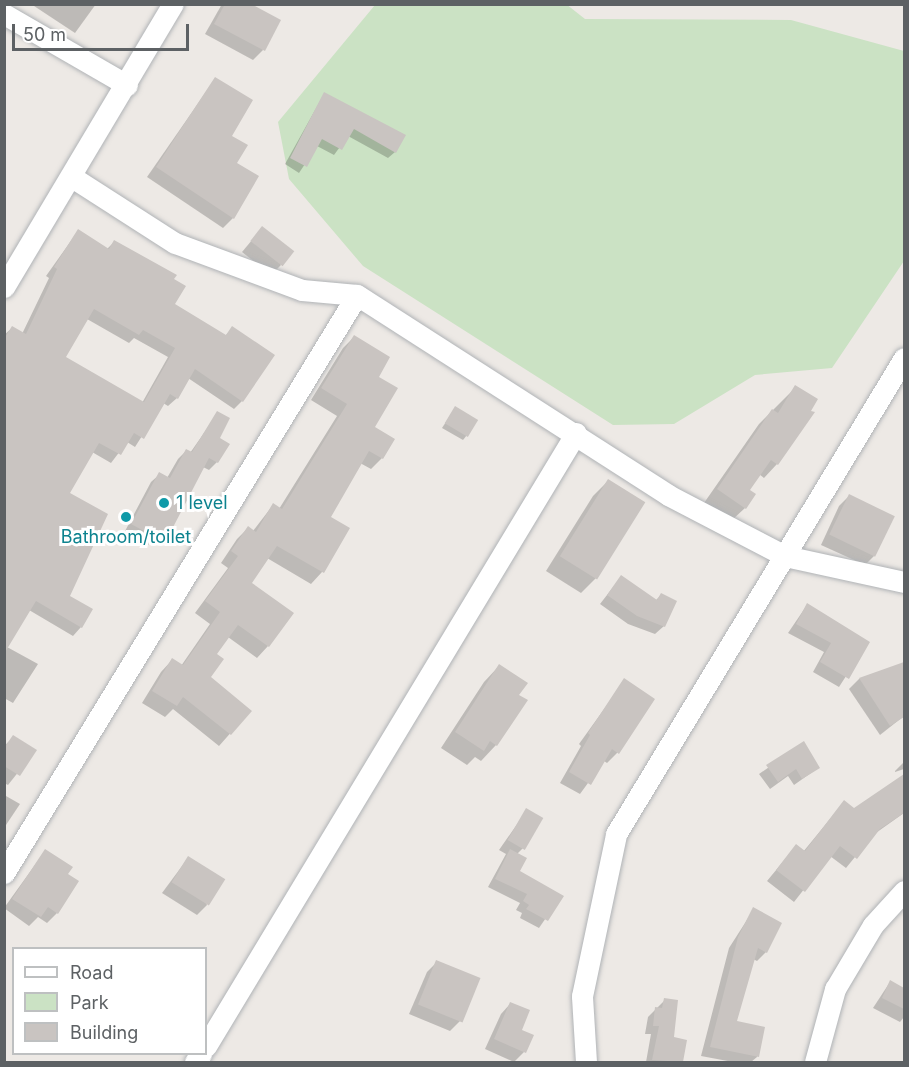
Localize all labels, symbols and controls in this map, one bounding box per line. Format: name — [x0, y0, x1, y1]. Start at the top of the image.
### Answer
scale bar — [15, 12, 192, 50]
text: 50 m — [23, 24, 66, 45]
place label: 1 level — [176, 492, 228, 514]
marker: 1 level — [157, 496, 171, 510]
marker: Bathroom/toilet — [119, 510, 133, 524]
place label: Bathroom/toilet — [61, 526, 191, 548]
legend — [12, 947, 207, 1055]
text: Road — [70, 962, 113, 983]
text: Park — [70, 992, 109, 1013]
text: Building — [70, 1022, 138, 1043]

